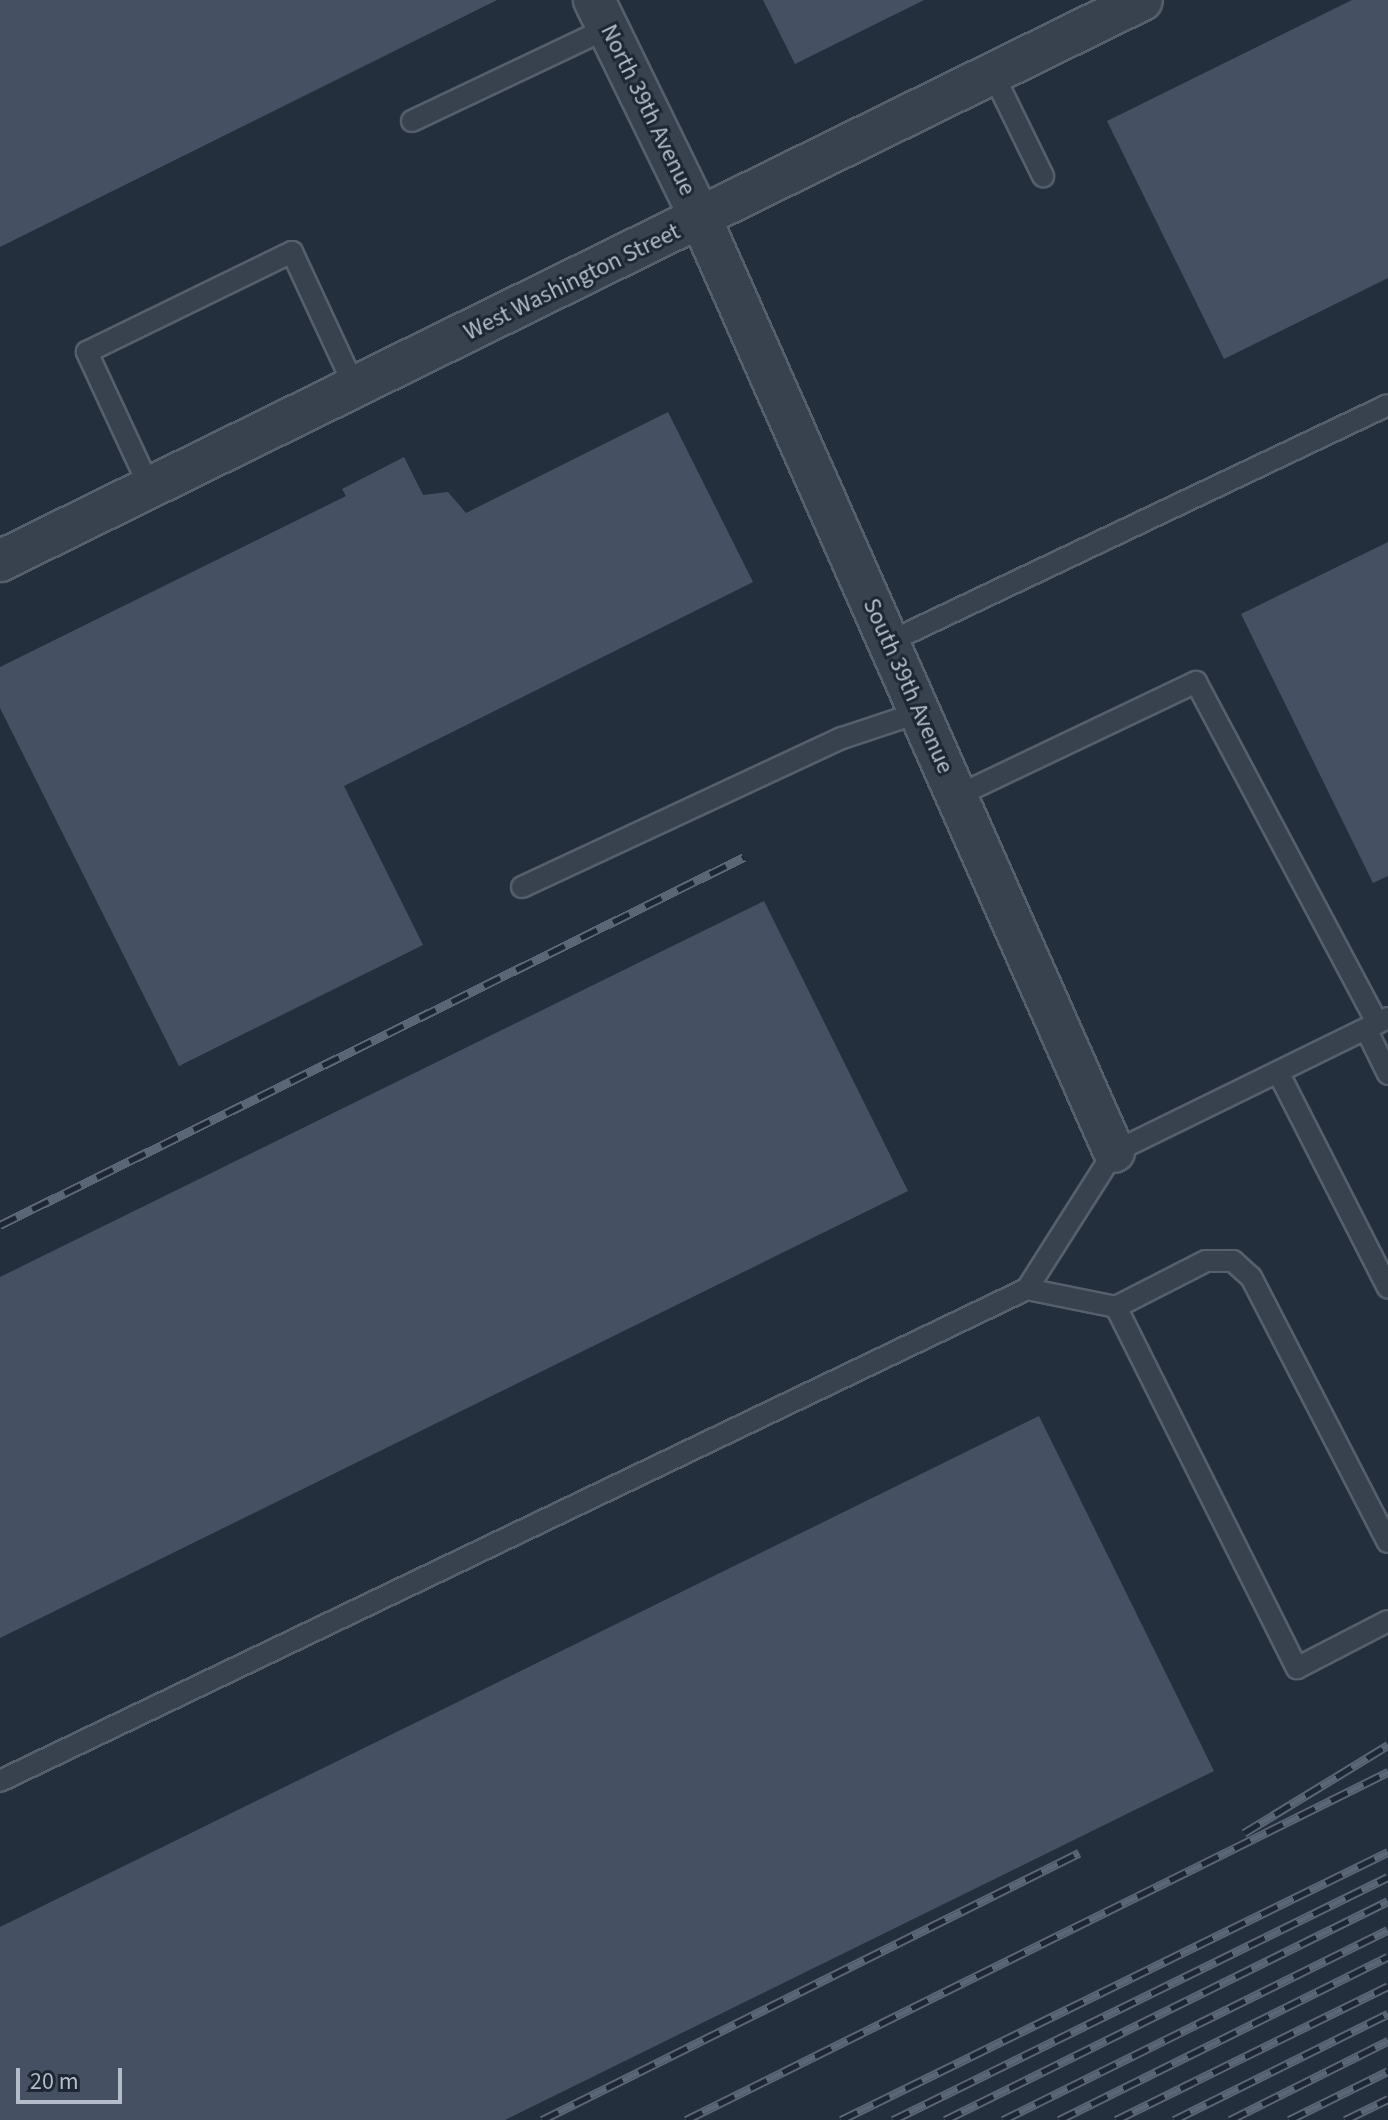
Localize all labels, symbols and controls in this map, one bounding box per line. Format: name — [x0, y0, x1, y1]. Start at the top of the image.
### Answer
street label: North 39th Avenue — [594, 20, 702, 200]
street label: West Washington Street — [459, 217, 685, 347]
street label: South 39th Avenue — [856, 594, 960, 778]
scale bar — [20, 2052, 126, 2102]
text: 20 m — [30, 2064, 79, 2099]

